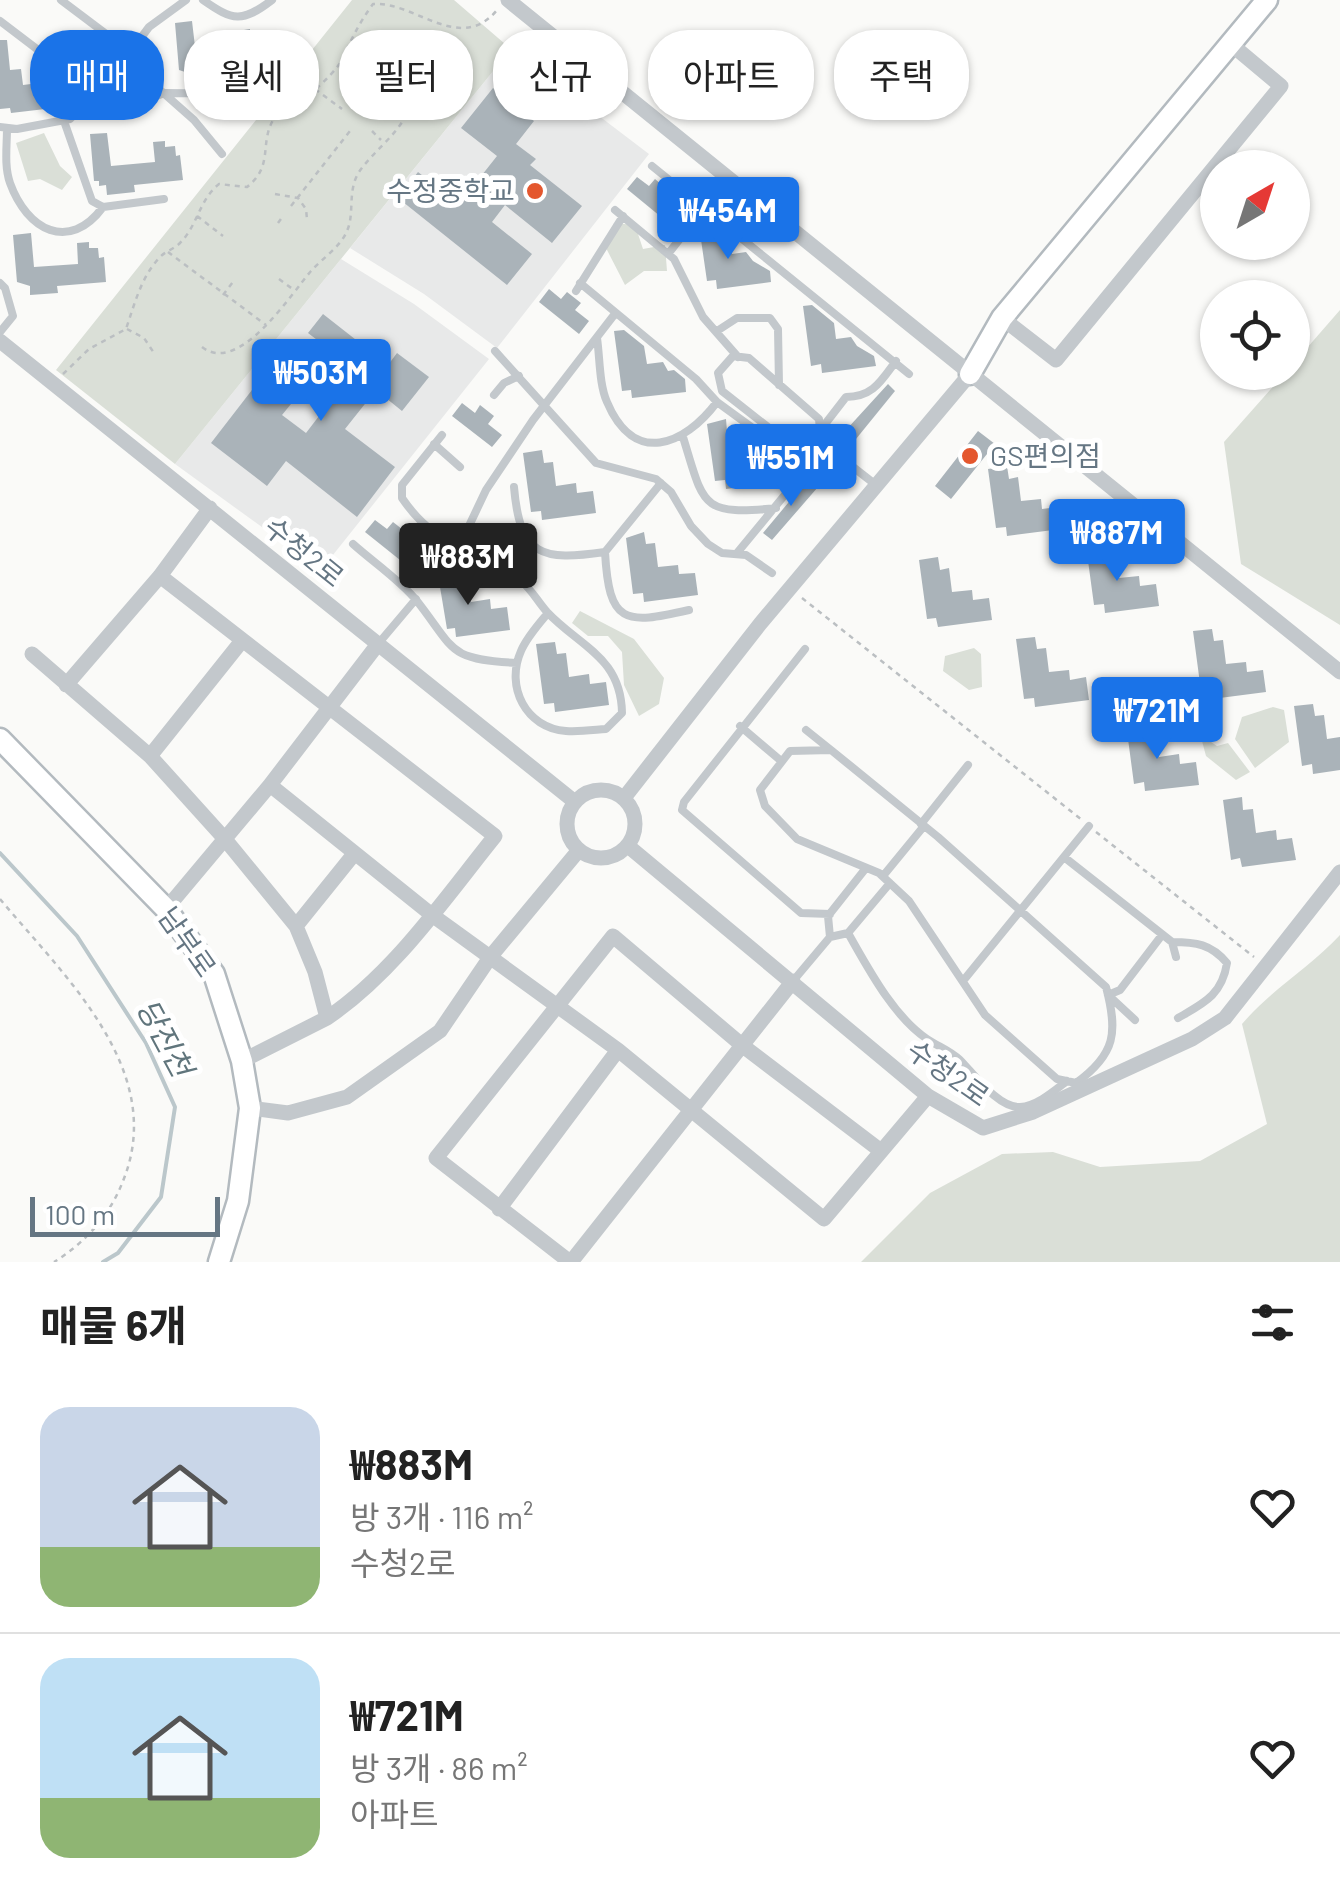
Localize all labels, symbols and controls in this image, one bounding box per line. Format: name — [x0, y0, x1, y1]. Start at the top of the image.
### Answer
chip: 매매 — [30, 30, 164, 120]
chip: 월세 — [184, 30, 319, 120]
chip: 필터 — [339, 30, 473, 120]
chip: 신규 — [493, 30, 628, 120]
chip: 아파트 — [648, 30, 814, 120]
chip: 주택 — [834, 30, 969, 120]
north arrow — [1200, 150, 1310, 260]
map controls — [1200, 150, 1310, 390]
place label: 수정중학교 — [386, 173, 515, 207]
pin: ₩454M — [658, 177, 798, 262]
marker: 수정중학교 — [524, 180, 546, 202]
text: ₩454M — [679, 190, 777, 228]
button: locate — [1200, 280, 1310, 390]
pin: ₩503M — [251, 339, 391, 424]
text: ₩503M — [274, 352, 368, 390]
pin: ₩551M — [721, 424, 861, 509]
text: ₩551M — [747, 437, 835, 475]
place label: GS편의점 — [990, 438, 1101, 472]
marker: GS편의점 — [959, 445, 981, 467]
pin: ₩887M — [1047, 499, 1187, 584]
street label: 수청2로 — [258, 509, 351, 593]
text: ₩887M — [1071, 512, 1163, 550]
pin: ₩883M — [398, 523, 538, 608]
text: ₩883M — [421, 536, 515, 574]
pin: ₩721M — [1087, 677, 1227, 762]
text: ₩721M — [1114, 690, 1200, 728]
street label: 남부로 — [152, 900, 224, 983]
water label: 당진천 — [130, 992, 203, 1085]
street label: 수청2로 — [901, 1032, 996, 1113]
scale bar — [30, 1192, 220, 1236]
text: 100 m — [45, 1197, 115, 1231]
icon: filters — [1245, 1295, 1300, 1350]
text: 매물 6개 — [40, 1299, 187, 1349]
text: ₩883M — [350, 1438, 473, 1488]
icon: home — [120, 1447, 240, 1567]
icon: heart — [1245, 1480, 1300, 1535]
text: 방 3개 · 116 m² — [350, 1497, 534, 1535]
text: 수청2로 — [350, 1543, 455, 1581]
text: ₩721M — [350, 1689, 464, 1739]
icon: home — [120, 1698, 240, 1818]
icon: heart — [1245, 1731, 1300, 1786]
text: 방 3개 · 86 m² — [350, 1748, 528, 1786]
text: 아파트 — [350, 1794, 438, 1832]

